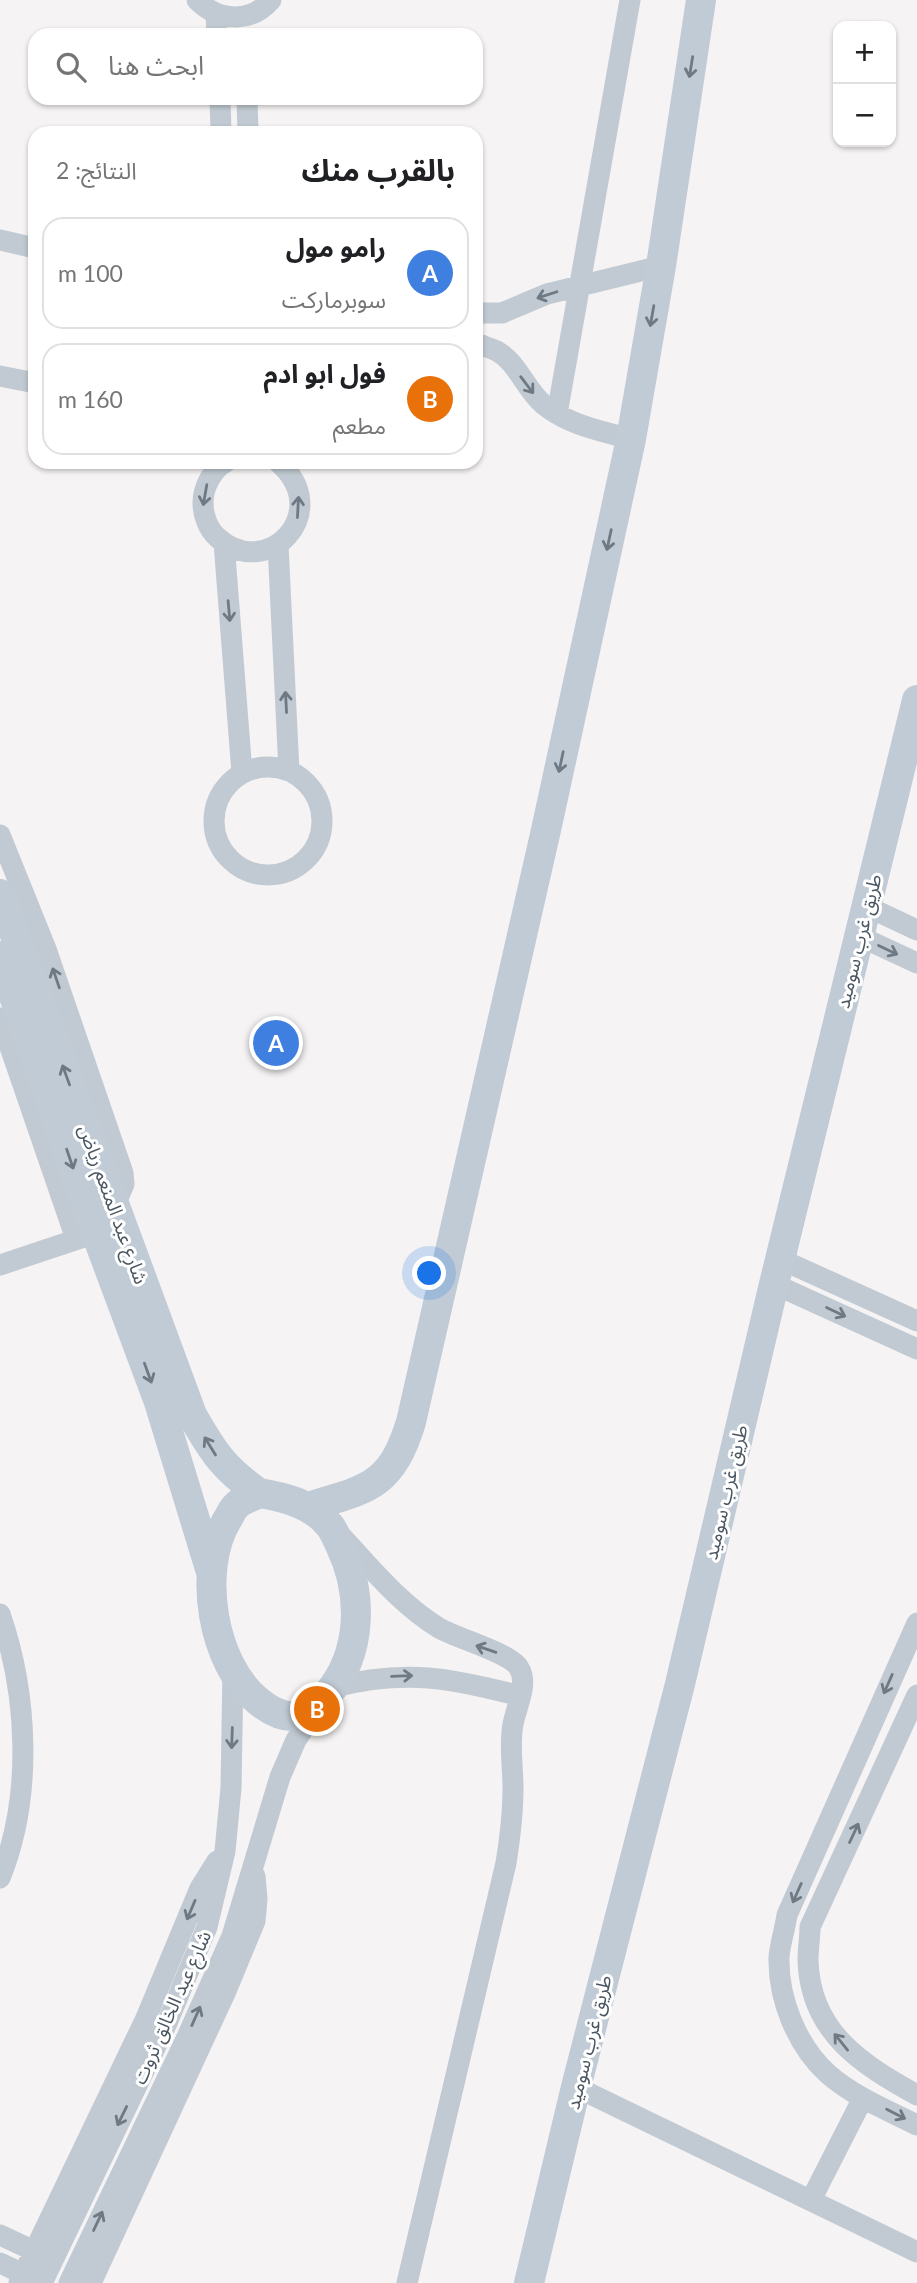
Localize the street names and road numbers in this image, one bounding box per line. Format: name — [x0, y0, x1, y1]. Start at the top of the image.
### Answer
street label: طريق غرب سوميد — [830, 871, 887, 1011]
street label: شارع عبد المنعم رياض — [71, 1121, 153, 1288]
street label: طريق غرب سوميد — [698, 1422, 753, 1562]
street label: شارع عبد الخالق ثروت — [127, 1927, 218, 2089]
street label: طريق غرب سوميد — [560, 1972, 617, 2112]

